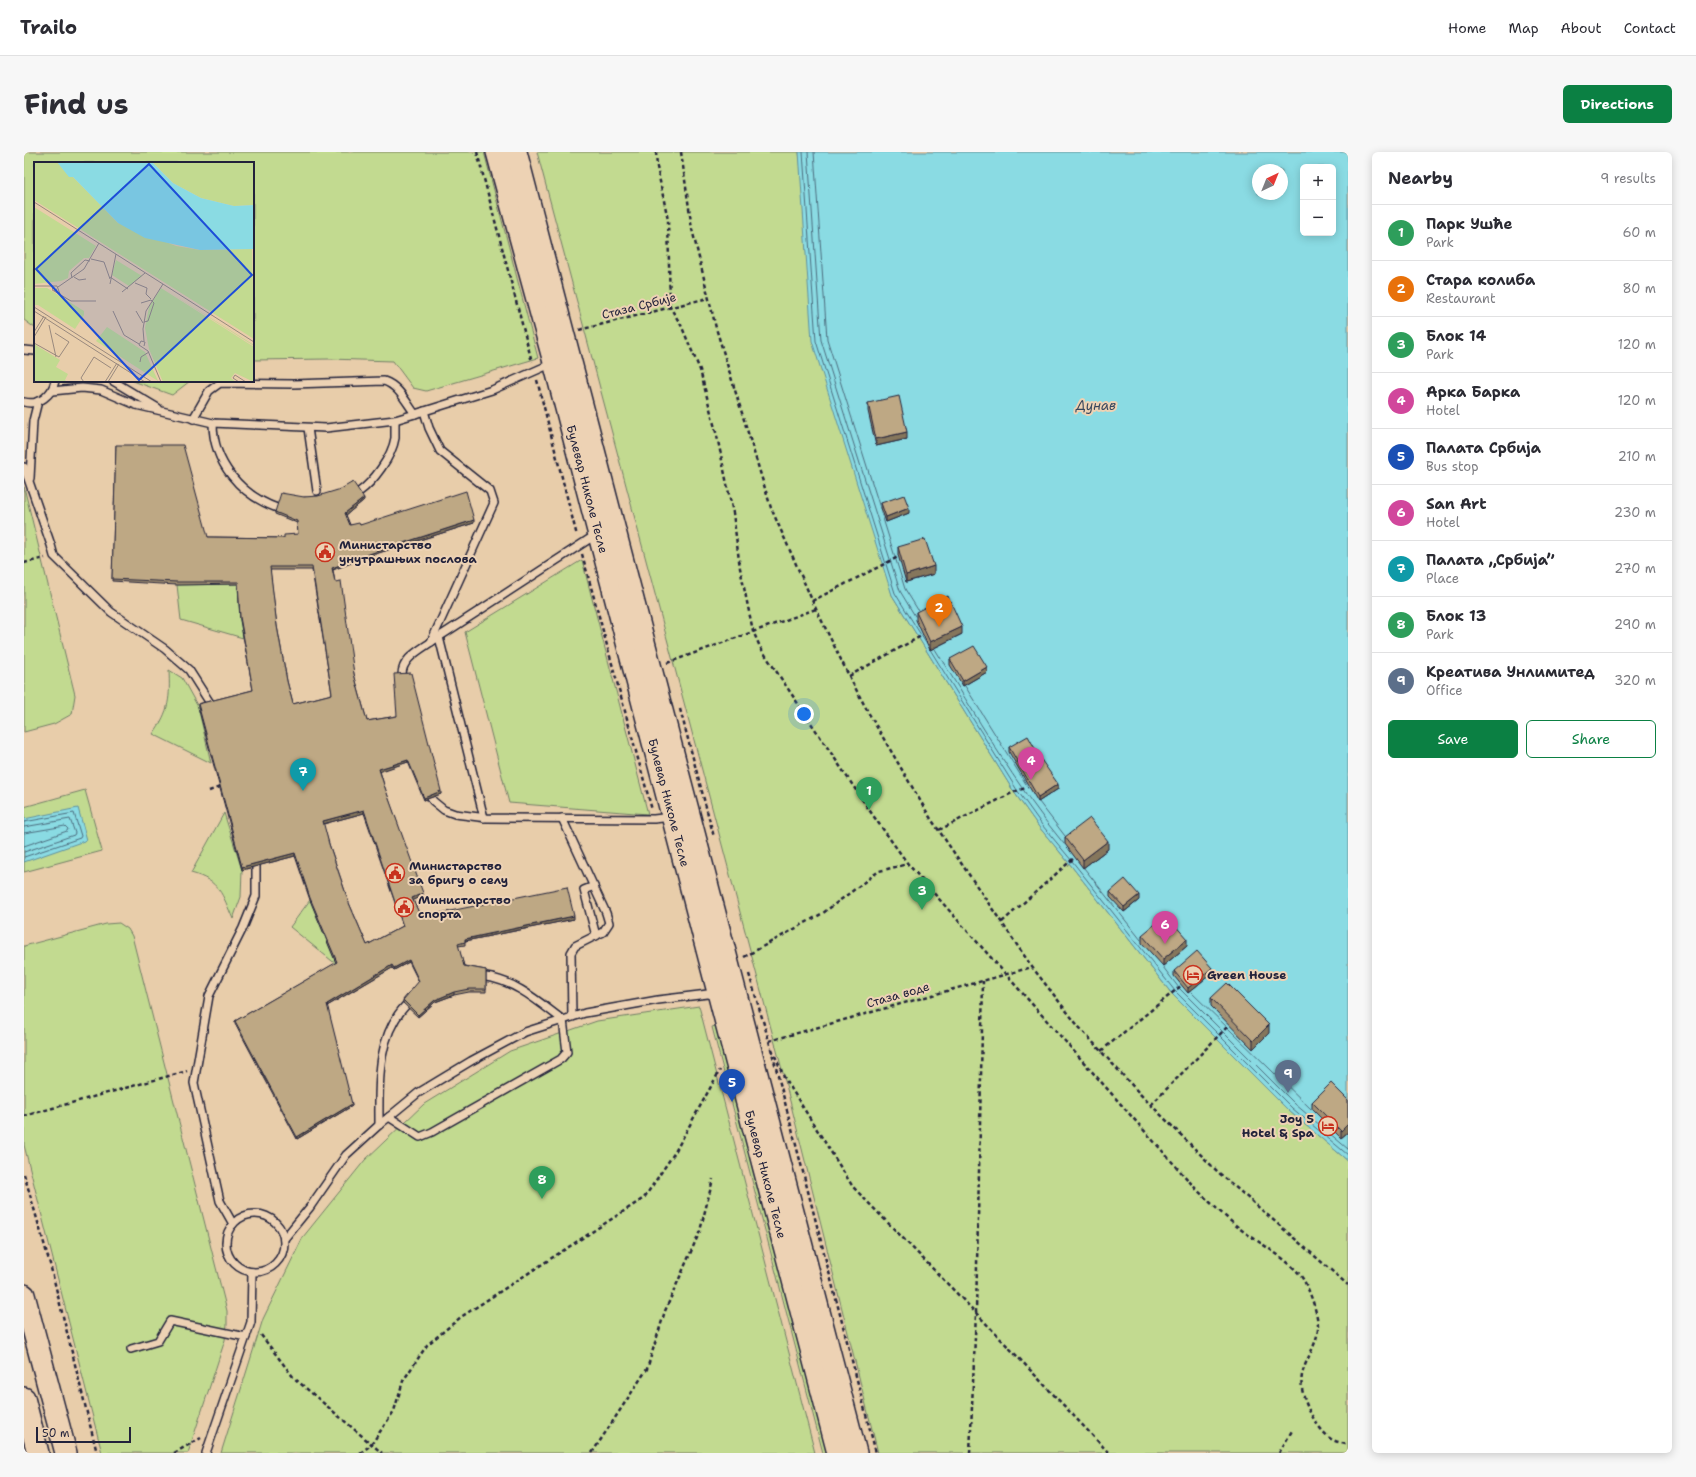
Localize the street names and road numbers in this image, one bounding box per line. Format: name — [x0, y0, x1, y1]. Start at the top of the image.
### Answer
street label: Стаза Србије — [600, 289, 678, 323]
street label: Булевар Николе Тесле — [563, 423, 612, 555]
street label: Булевар Николе Тесле — [644, 737, 693, 869]
street label: Стаза воде — [865, 978, 932, 1012]
street label: Булевар Николе Тесле — [741, 1108, 790, 1240]

